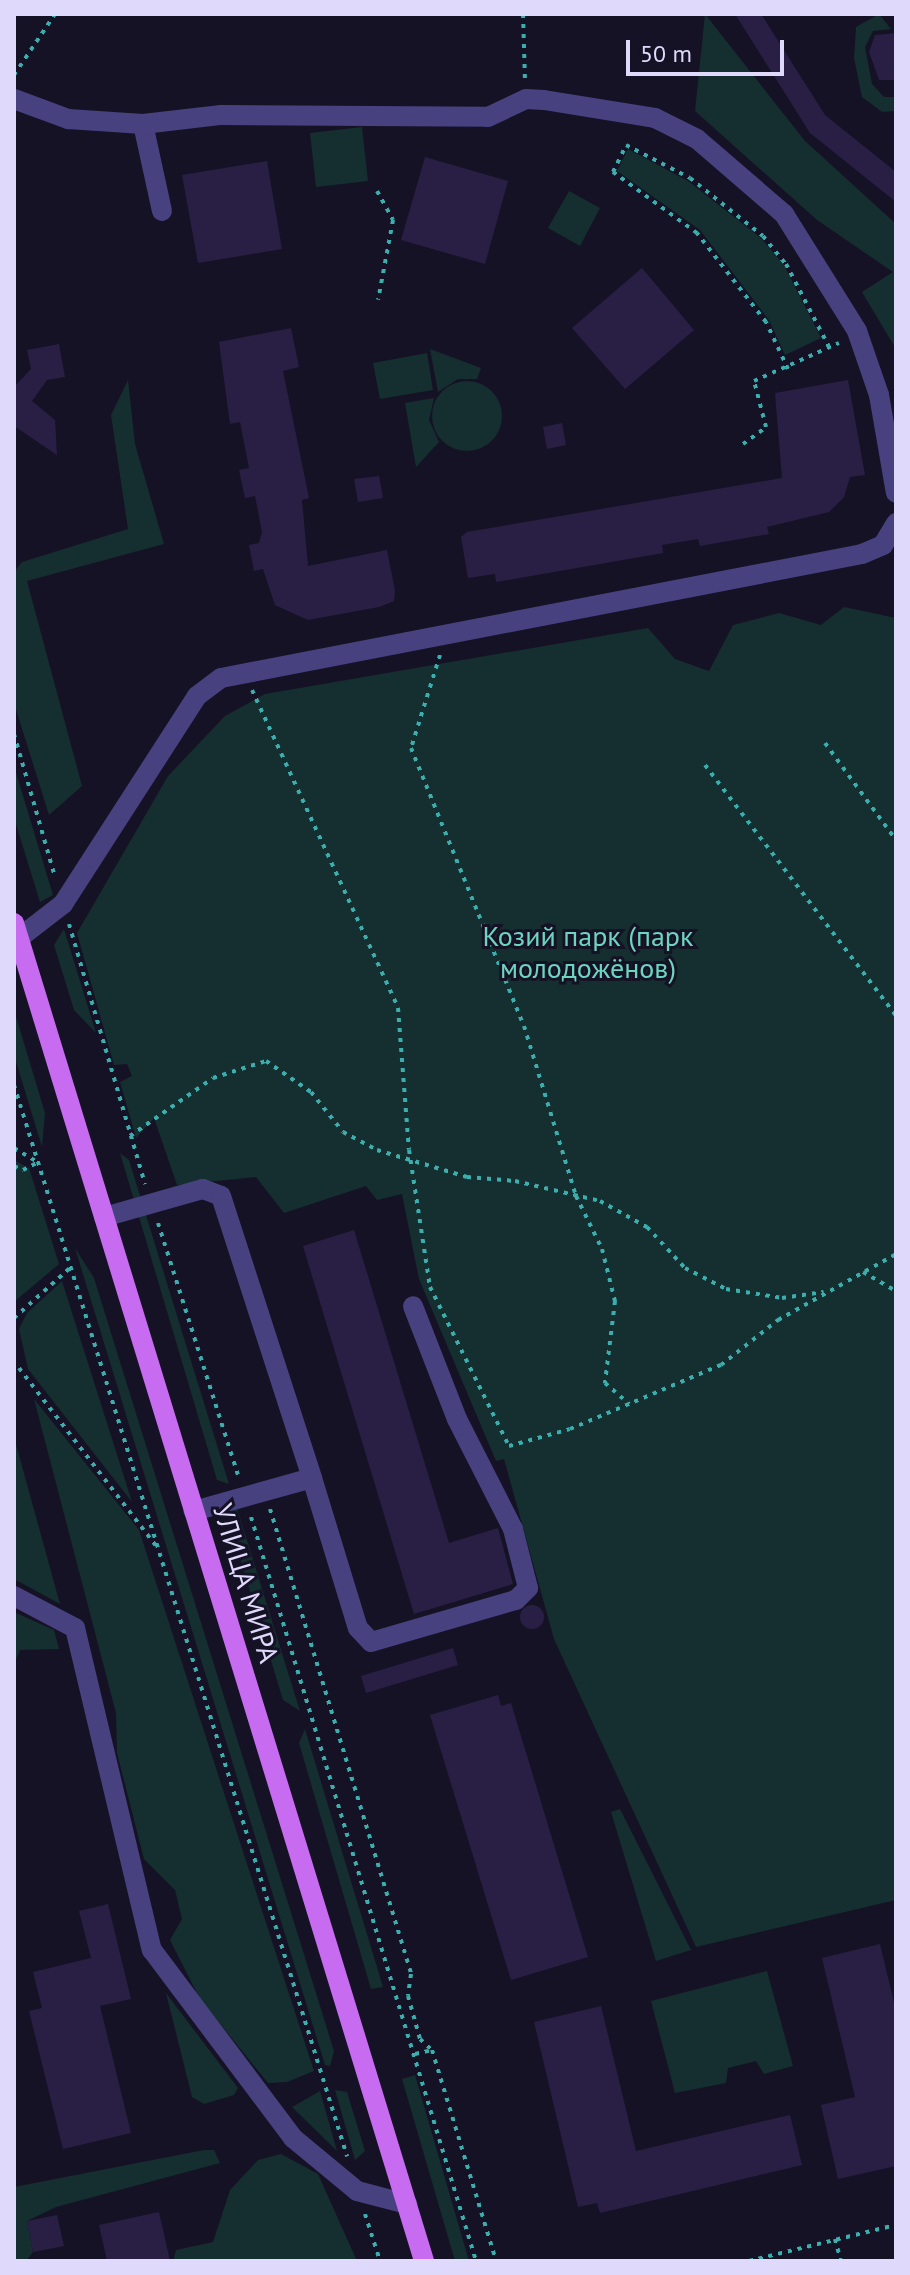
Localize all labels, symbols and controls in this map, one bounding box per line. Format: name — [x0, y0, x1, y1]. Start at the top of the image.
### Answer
scale bar — [630, 24, 788, 74]
text: 50 m — [640, 38, 692, 69]
park label: Козий парк (парк молодожёнов) — [483, 919, 693, 985]
street label: УЛИЦА МИРА — [206, 1499, 286, 1667]

